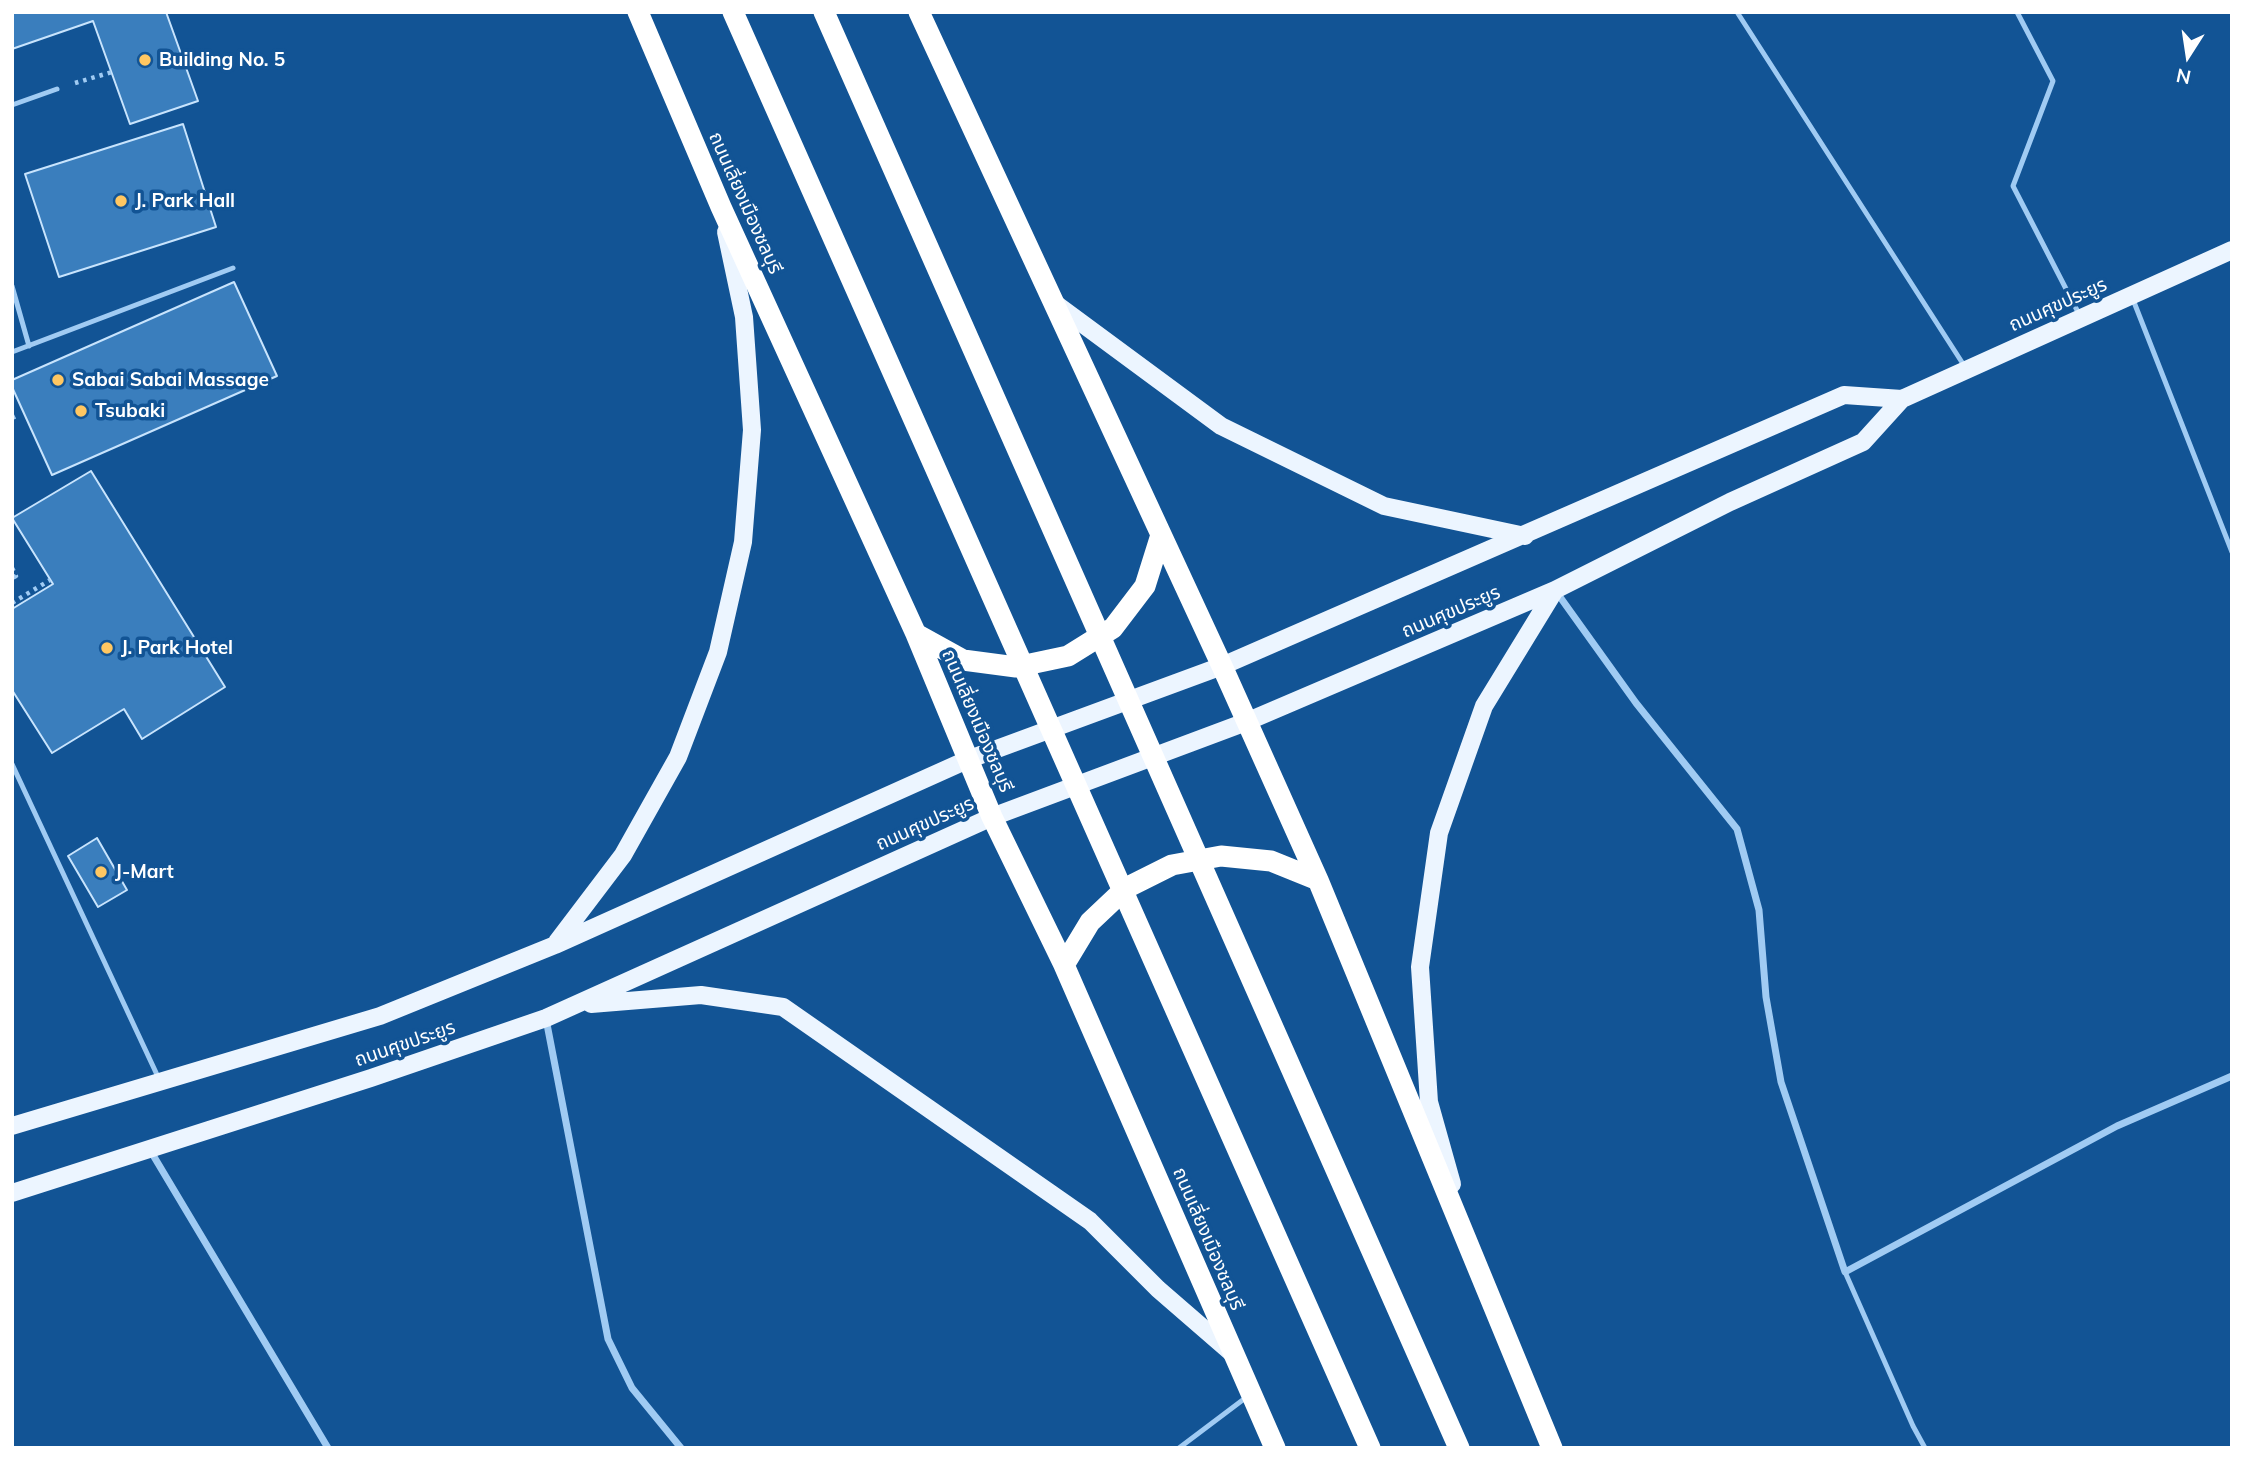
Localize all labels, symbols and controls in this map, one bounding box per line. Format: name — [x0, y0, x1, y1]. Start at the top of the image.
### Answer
north arrow — [2153, 21, 2223, 91]
place label: Building No. 5 — [159, 49, 285, 71]
marker: Building No. 5 — [137, 52, 153, 68]
text: N — [2174, 63, 2193, 90]
street label: ถนนเลี่ยงเมืองชลบุรี — [703, 129, 787, 277]
place label: J. Park Hall — [135, 190, 235, 212]
marker: J. Park Hall — [113, 193, 129, 209]
street label: ถนนศุขประยูร — [2005, 273, 2111, 337]
place label: Sabai Sabai Massage — [72, 369, 269, 391]
marker: Sabai Sabai Massage — [50, 372, 66, 388]
place label: Tsubaki — [95, 400, 165, 422]
marker: Tsubaki — [73, 403, 89, 419]
street label: ถนนศุขประยูร — [1398, 581, 1504, 643]
place label: J. Park Hotel — [121, 637, 233, 659]
marker: J. Park Hotel — [99, 640, 115, 656]
street label: ถนนเลี่ยงเมืองชลบุรี — [937, 646, 1017, 796]
street label: ถนนศุขประยูร — [872, 792, 978, 856]
place label: J-Mart — [115, 861, 174, 883]
marker: J-Mart — [93, 864, 109, 880]
street label: ถนนศุขประยูร — [352, 1016, 458, 1072]
street label: ถนนเลี่ยงเมืองชลบุรี — [1168, 1164, 1248, 1314]

